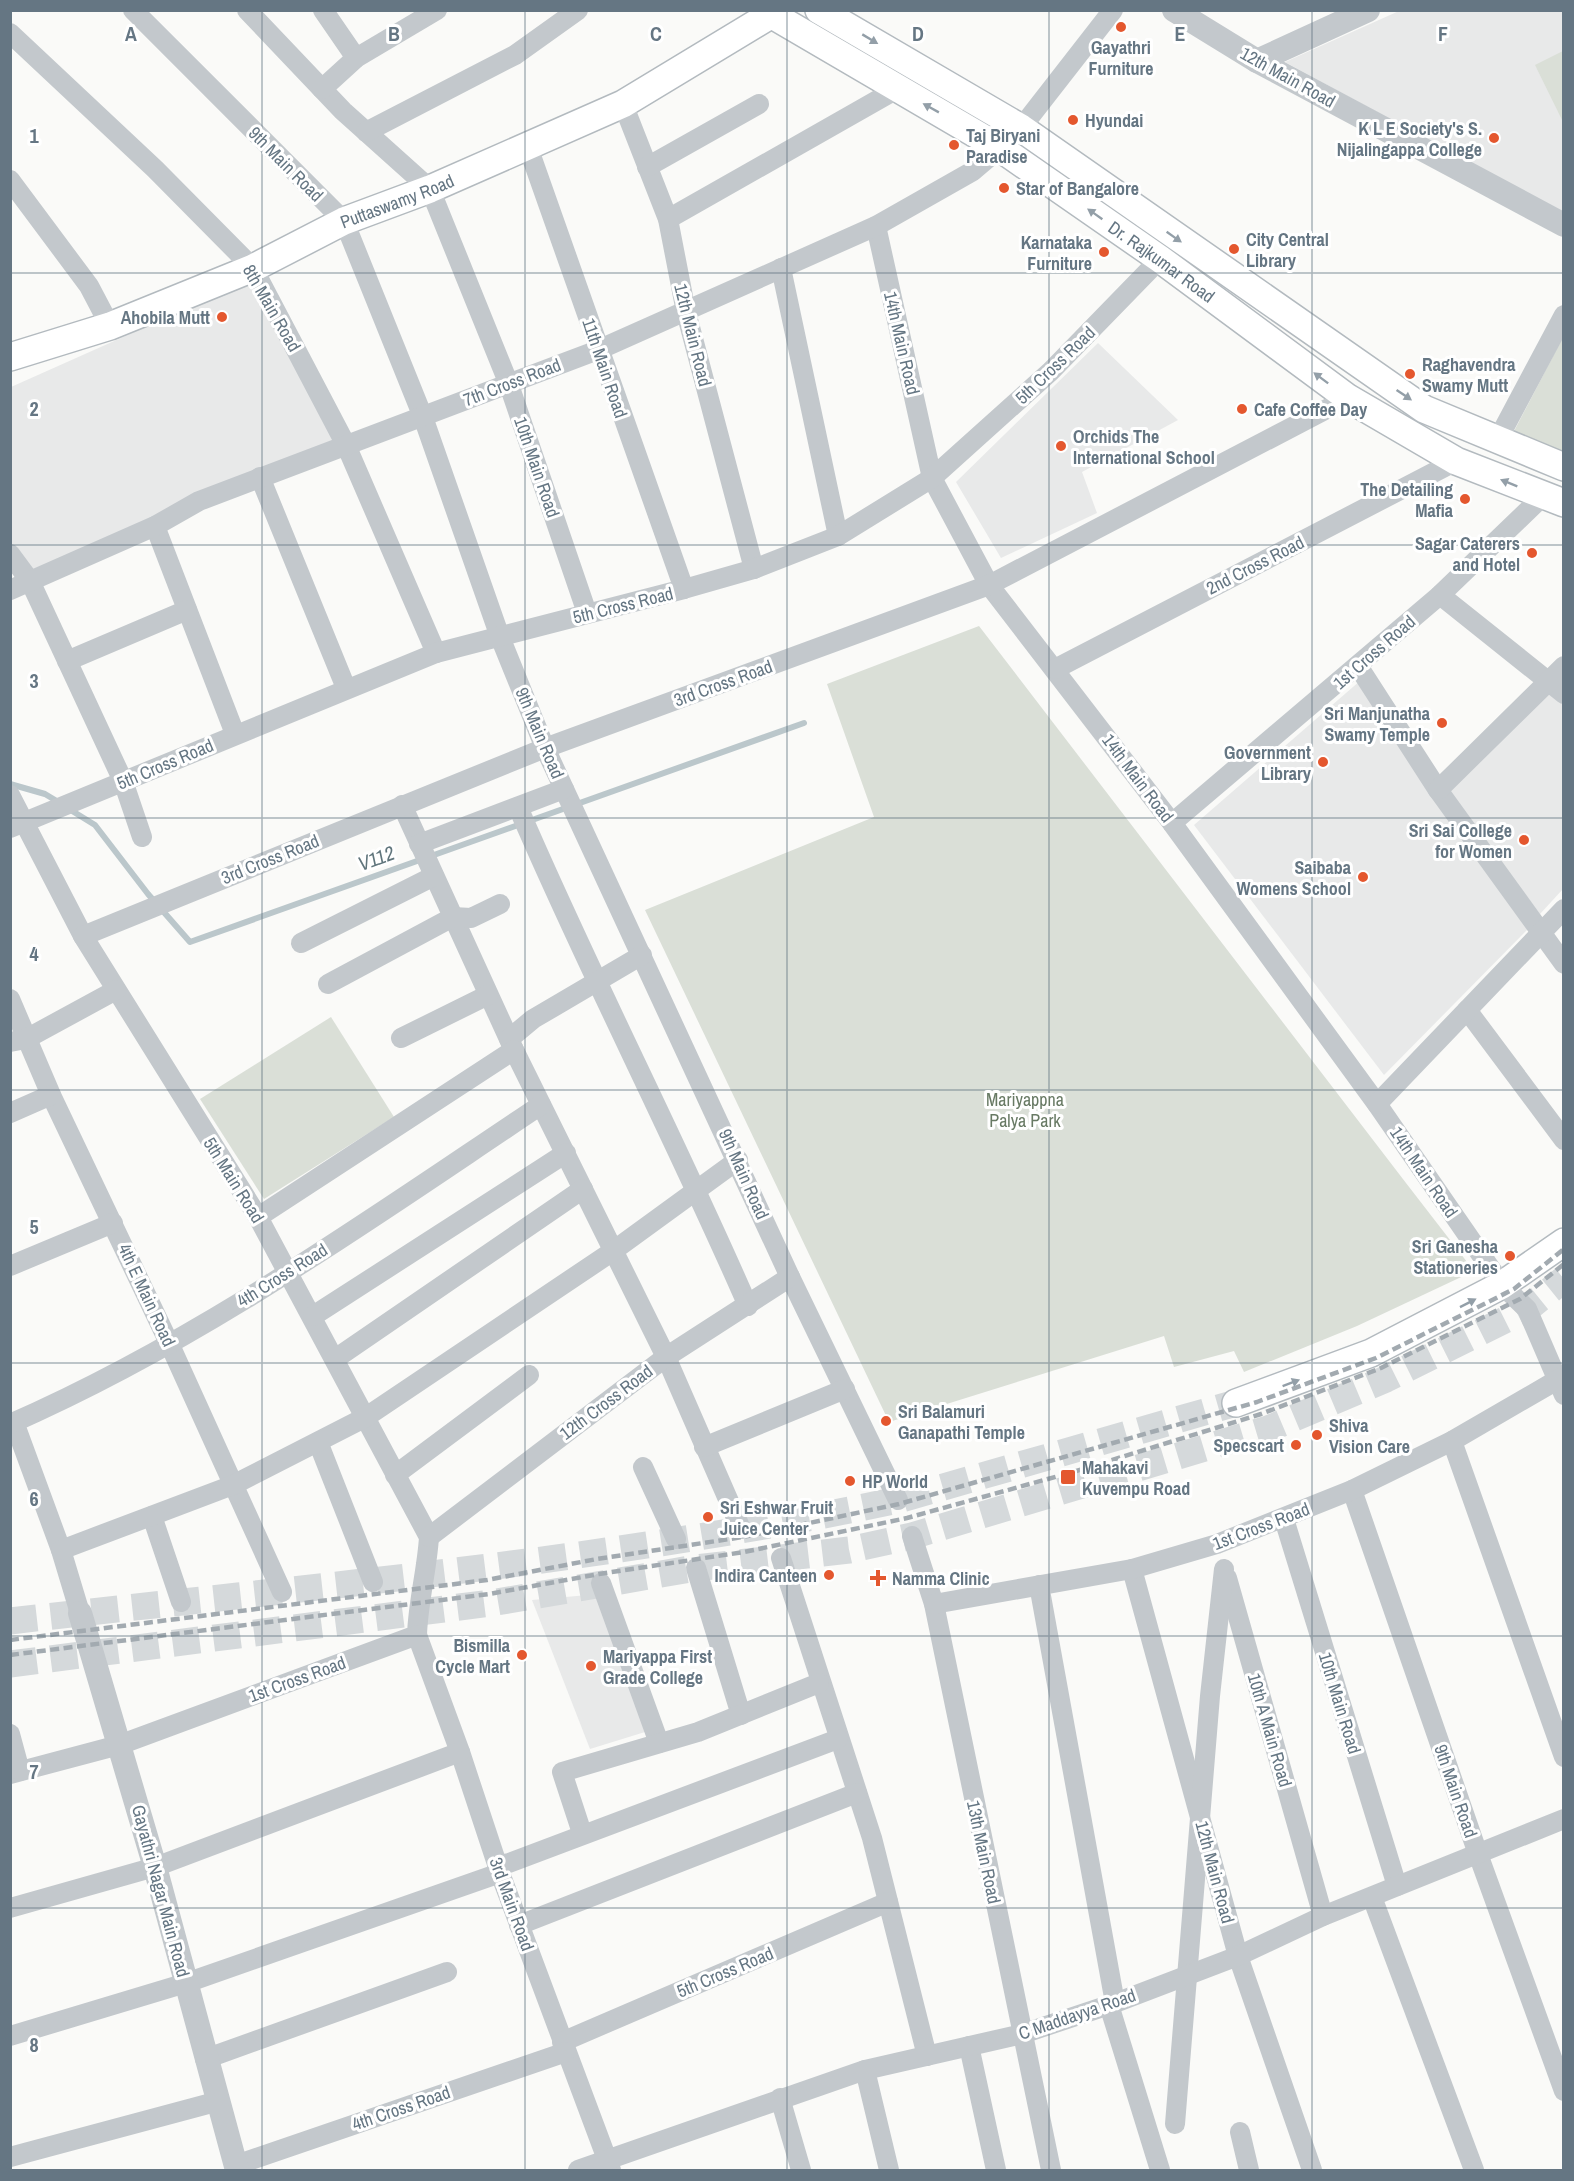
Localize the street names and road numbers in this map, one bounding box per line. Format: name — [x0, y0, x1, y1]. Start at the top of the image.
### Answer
street label: 12th Main Road — [1236, 41, 1340, 113]
street label: 9th Main Road — [243, 121, 329, 207]
street label: Puttaswamy Road — [336, 168, 458, 234]
street label: Dr. Rajkumar Road — [1104, 215, 1220, 308]
street label: 8th Main Road — [237, 260, 307, 356]
street label: 12th Main Road — [668, 281, 718, 389]
street label: 14th Main Road — [878, 289, 926, 397]
street label: 11th Main Road — [576, 315, 634, 421]
street label: 5th Cross Road — [1009, 320, 1101, 410]
street label: 7th Cross Road — [460, 352, 564, 412]
street label: 10th Main Road — [508, 413, 566, 521]
street label: 2nd Cross Road — [1202, 530, 1308, 600]
street label: 5th Cross Road — [570, 580, 676, 630]
street label: 1st Cross Road — [1327, 609, 1421, 695]
street label: 3rd Cross Road — [670, 654, 776, 712]
street label: 9th Main Road — [510, 684, 570, 782]
street label: 14th Main Road — [1096, 729, 1180, 827]
street label: 5th Cross Road — [113, 732, 217, 796]
street label: 3rd Cross Road — [217, 828, 323, 890]
street label: 14th Main Road — [1384, 1121, 1464, 1223]
street label: 9th Main Road — [713, 1125, 775, 1223]
street label: 5th Main Road — [198, 1132, 270, 1228]
street label: 4th Cross Road — [232, 1237, 332, 1313]
street label: 4th E Main Road — [112, 1240, 182, 1350]
street label: 12th Cross Road — [554, 1359, 658, 1445]
street label: 1st Cross Road — [1209, 1496, 1313, 1556]
street label: 10th Main Road — [1313, 1649, 1367, 1757]
street label: 1st Cross Road — [245, 1650, 349, 1708]
street label: 10th A Main Road — [1242, 1670, 1298, 1790]
street label: 9th Main Road — [1428, 1741, 1484, 1841]
street label: 13th Main Road — [961, 1798, 1007, 1906]
street label: Gayathri Nagar Main Road — [126, 1802, 196, 1980]
street label: 12th Main Road — [1189, 1818, 1241, 1926]
street label: 3rd Main Road — [484, 1854, 540, 1954]
street label: 5th Cross Road — [673, 1940, 777, 2004]
street label: C Maddayya Road — [1015, 1982, 1139, 2046]
street label: 4th Cross Road — [348, 2079, 454, 2137]

